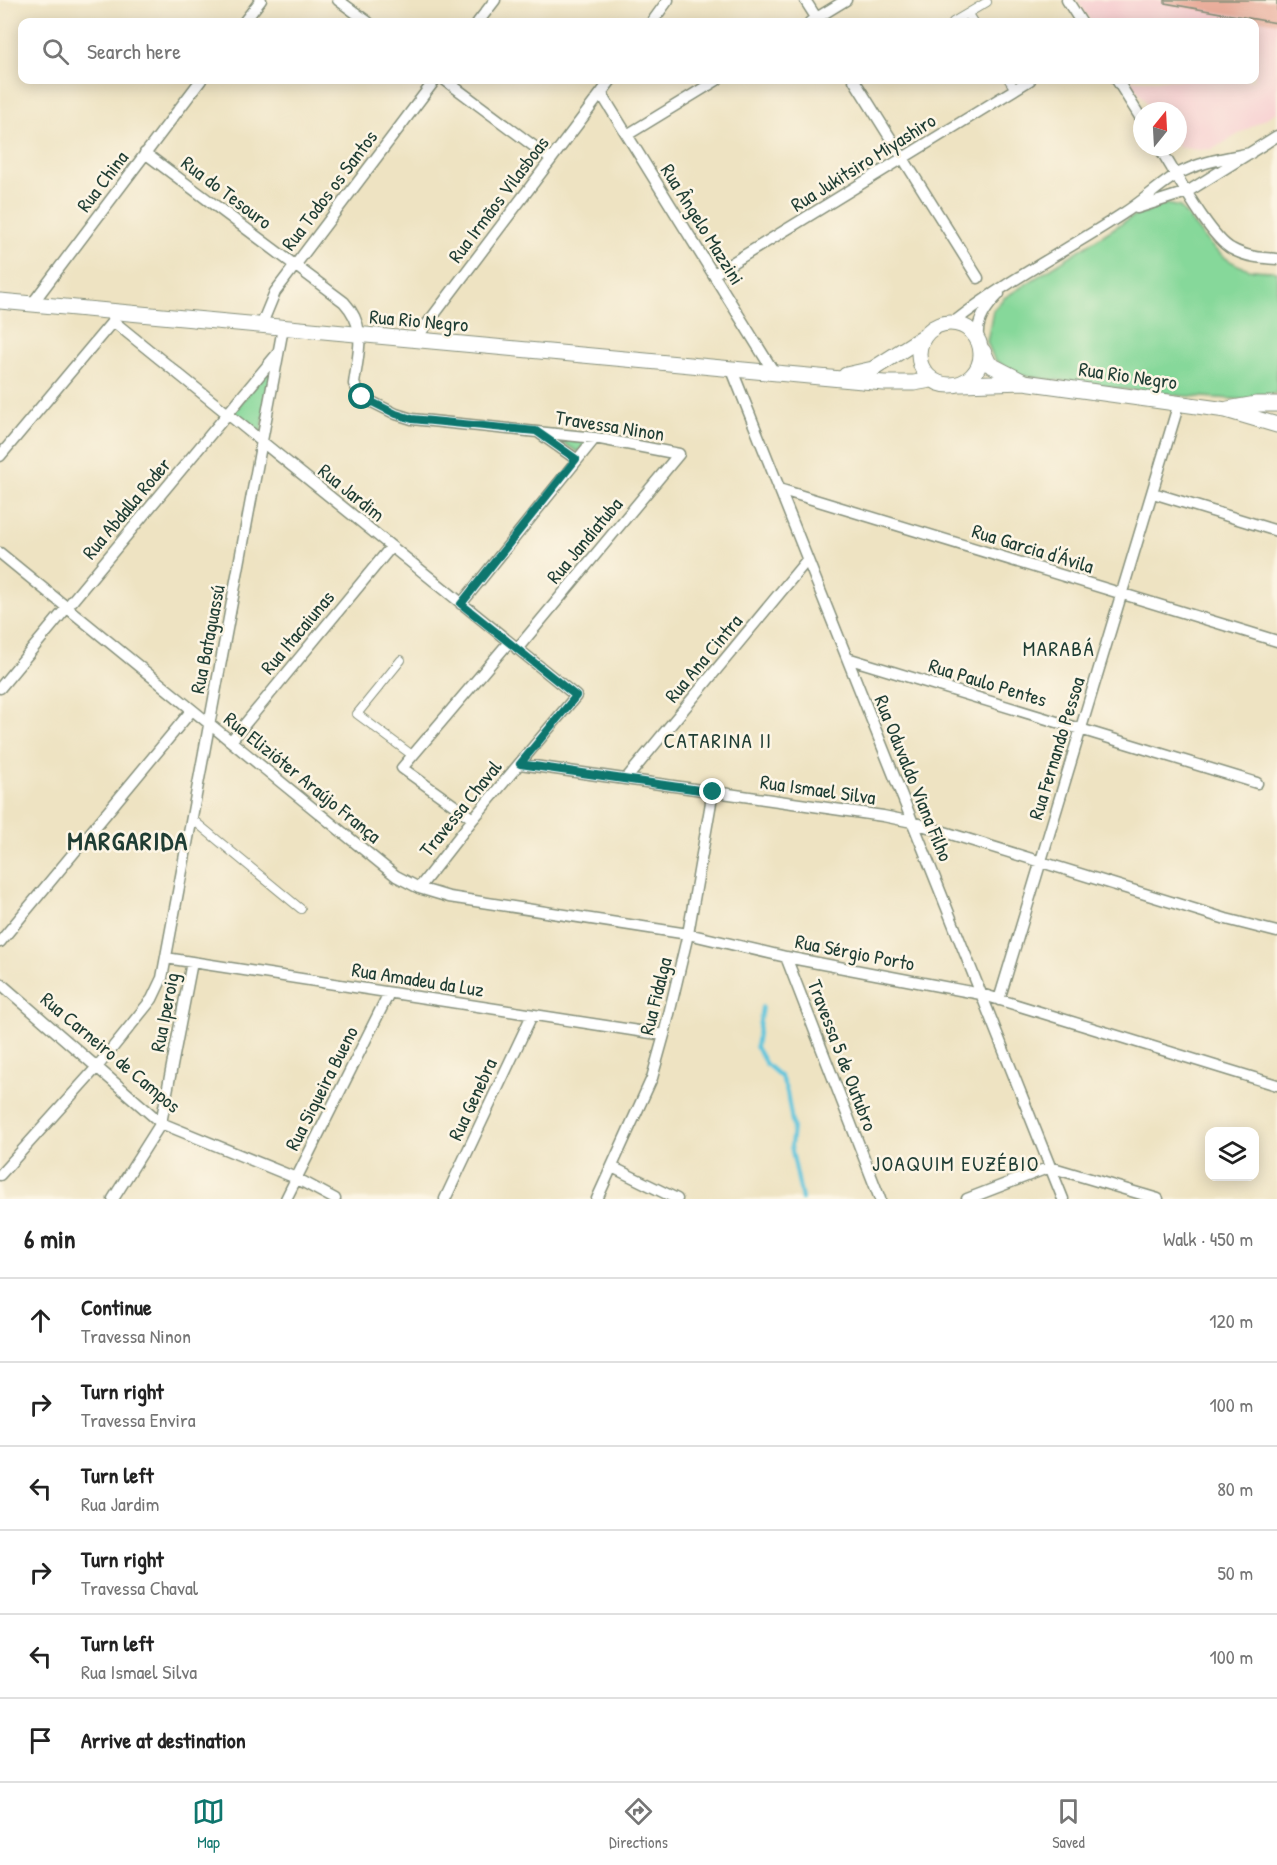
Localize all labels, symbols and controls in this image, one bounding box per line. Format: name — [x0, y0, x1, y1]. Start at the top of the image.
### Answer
search box — [18, 18, 1259, 84]
icon: search — [39, 35, 72, 68]
text: Search here — [87, 36, 181, 66]
north arrow — [1133, 102, 1187, 156]
street label: Rua Jukitsiro Miyashiro — [785, 107, 941, 217]
street label: Rua Todos os Santos — [275, 124, 383, 256]
street label: Rua Irmãos Vilasboas — [441, 130, 555, 268]
street label: Rua China — [70, 145, 134, 217]
street label: Rua do Tesouro — [176, 149, 278, 235]
street label: Rua Ângelo Mazzini — [655, 158, 751, 290]
street label: Rua Rio Negro — [369, 302, 469, 338]
street label: Rua Rio Negro — [1077, 355, 1179, 395]
route start — [348, 383, 374, 409]
street label: Travessa Ninon — [554, 403, 666, 447]
street label: Rua Abdalla Roder — [76, 451, 177, 564]
street label: Rua Jardim — [313, 457, 391, 527]
street label: Rua Jandiatuba — [540, 491, 628, 589]
street label: Rua Garcia d'Ávila — [969, 517, 1097, 579]
street label: Rua Bataguassú — [183, 582, 231, 696]
street label: Rua Itacaiunas — [254, 584, 340, 680]
street label: Rua Ana Cintra — [658, 608, 748, 708]
district label: MARABÁ — [1023, 634, 1095, 663]
street label: Rua Paulo Pentes — [926, 651, 1051, 713]
street label: Rua Fernando Pessoa — [1021, 673, 1091, 823]
street label: Rua Oduvaldo Viana Filho — [868, 691, 960, 865]
street label: Rua Elizióter Araújo França — [219, 705, 387, 849]
district label: CATARINA II — [664, 726, 772, 755]
street label: Travessa Chaval — [413, 753, 508, 862]
street label: Rua Ismael Silva — [759, 768, 878, 810]
route end — [699, 778, 725, 804]
district label: MARGARIDA — [67, 823, 189, 858]
street label: Rua Sérgio Porto — [793, 927, 917, 977]
street label: Rua Fidalga — [632, 954, 678, 1038]
street label: Rua Amadeu da Luz — [350, 955, 486, 1003]
street label: Rua Iperoig — [143, 970, 185, 1054]
street label: Travessa 5 de Outubro — [802, 975, 884, 1135]
street label: Rua Carneiro de Campos — [35, 985, 187, 1119]
street label: Rua Siqueira Bueno — [278, 1021, 364, 1155]
street label: Rua Genebra — [441, 1053, 503, 1145]
map controls — [1205, 1127, 1259, 1181]
button: layers — [1205, 1127, 1259, 1181]
district label: JOAQUIM EUZÉBIO — [872, 1149, 1040, 1178]
text: 6 min — [24, 1221, 76, 1256]
text: Walk · 450 m — [1163, 1225, 1253, 1252]
text: Continue — [81, 1292, 152, 1322]
icon: ahead — [24, 1304, 57, 1337]
text: 120 m — [1209, 1307, 1253, 1334]
text: Travessa Ninon — [81, 1322, 191, 1349]
text: Turn right — [81, 1376, 164, 1406]
icon: right — [24, 1388, 57, 1421]
text: 100 m — [1210, 1391, 1253, 1418]
text: Travessa Envira — [81, 1406, 196, 1433]
text: Turn left — [81, 1460, 154, 1490]
icon: left — [24, 1472, 57, 1505]
text: 80 m — [1217, 1475, 1253, 1502]
text: Rua Jardim — [81, 1490, 159, 1517]
text: Turn right — [81, 1544, 164, 1574]
icon: right — [24, 1556, 57, 1589]
text: 50 m — [1217, 1559, 1253, 1586]
text: Travessa Chaval — [81, 1574, 198, 1601]
text: Turn left — [81, 1628, 154, 1658]
icon: left — [24, 1640, 57, 1673]
text: 100 m — [1210, 1643, 1253, 1670]
text: Rua Ismael Silva — [81, 1658, 197, 1685]
icon: arrive — [24, 1724, 57, 1757]
text: Arrive at destination — [81, 1725, 246, 1755]
tab: Map — [192, 1795, 225, 1853]
tab: Directions — [609, 1795, 668, 1853]
tab: Saved — [1052, 1795, 1085, 1853]

